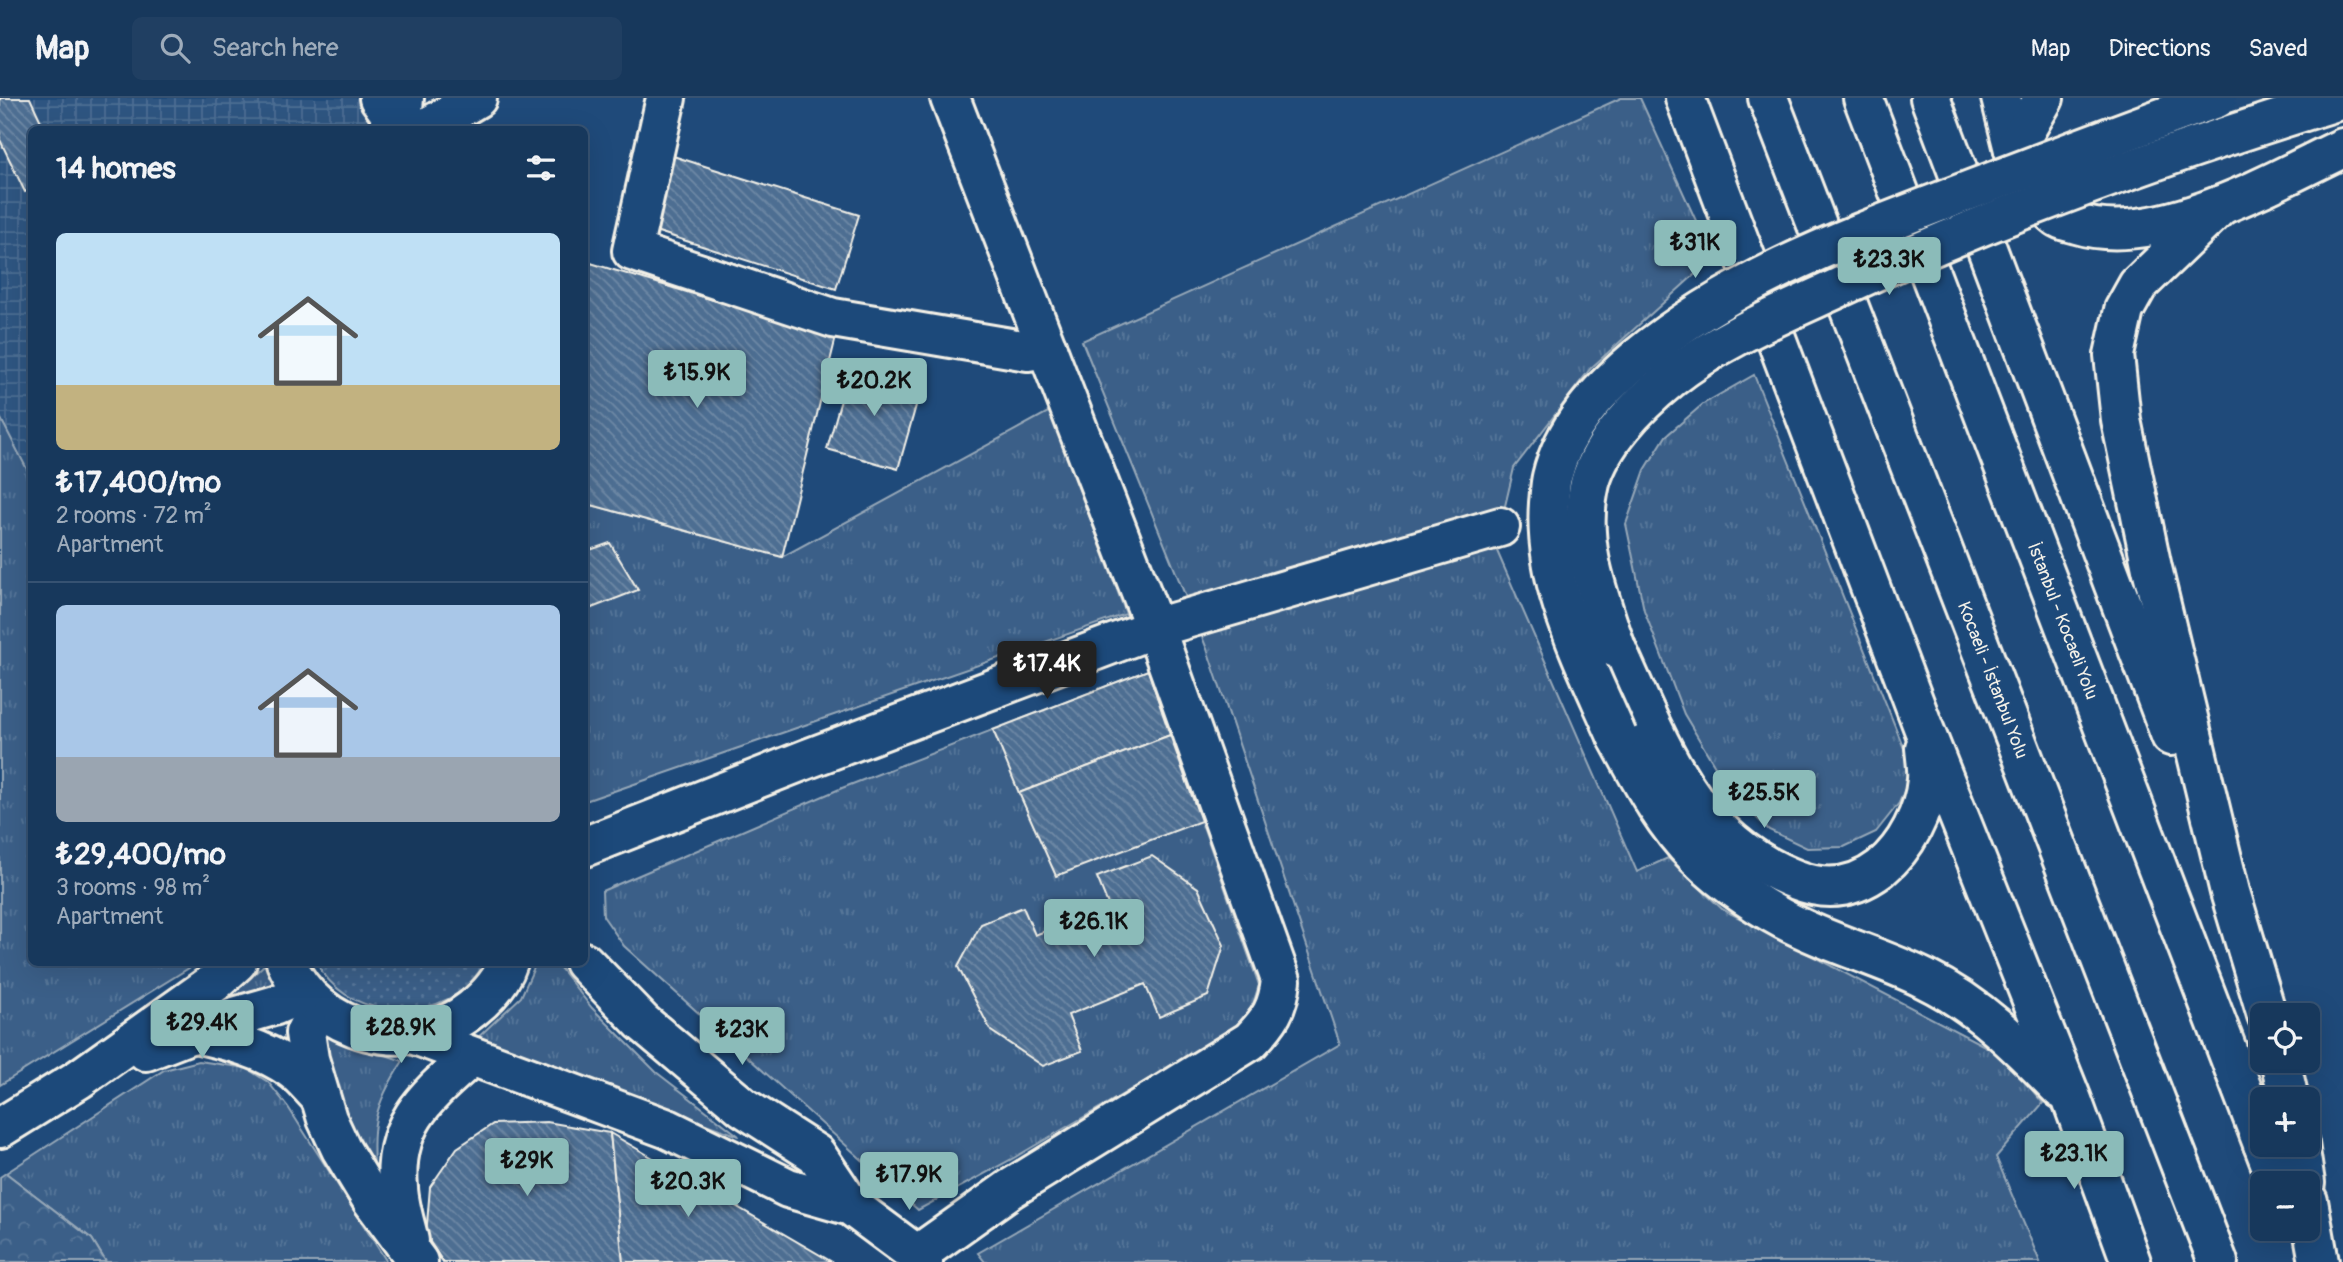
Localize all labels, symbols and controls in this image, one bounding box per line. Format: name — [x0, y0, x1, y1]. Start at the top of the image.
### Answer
search box — [132, 17, 622, 80]
text: Map — [35, 28, 90, 69]
icon: search — [156, 29, 194, 67]
text: Search here — [212, 32, 339, 64]
text: Map — [2031, 34, 2071, 63]
text: Directions — [2109, 34, 2210, 63]
text: Saved — [2248, 34, 2308, 63]
icon: filters — [522, 149, 560, 187]
text: 14 homes — [56, 150, 176, 187]
pin: ₺31K — [1654, 220, 1736, 280]
text: ₺31K — [1670, 228, 1720, 257]
pin: ₺23.3K — [1832, 238, 1946, 297]
text: ₺23.3K — [1854, 245, 1924, 274]
icon: home — [245, 278, 371, 404]
pin: ₺15.9K — [640, 350, 754, 410]
text: ₺15.9K — [664, 358, 730, 387]
pin: ₺20.2K — [817, 358, 931, 418]
text: ₺20.2K — [837, 366, 911, 395]
text: ₺17,400/mo — [56, 464, 221, 501]
text: 2 rooms · 72 m² — [56, 501, 212, 530]
text: Apartment — [56, 530, 163, 559]
street label: İstanbul - Kocaeli Yolu — [2022, 539, 2103, 703]
street label: Kocaeli - İstanbul Yolu — [1952, 598, 2033, 762]
pin: ₺17.4K — [990, 642, 1104, 701]
text: ₺17.4K — [1013, 649, 1081, 678]
icon: home — [245, 650, 371, 776]
pin: ₺25.5K — [1707, 770, 1821, 830]
text: ₺25.5K — [1729, 778, 1799, 807]
text: ₺29,400/mo — [56, 836, 226, 873]
text: 3 rooms · 98 m² — [56, 873, 210, 902]
pin: ₺26.1K — [1037, 900, 1151, 959]
text: Apartment — [56, 902, 163, 931]
text: ₺26.1K — [1060, 907, 1128, 936]
pin: ₺29.4K — [145, 1000, 259, 1060]
map controls — [2250, 1003, 2320, 1241]
button: locate — [2250, 1003, 2320, 1073]
pin: ₺28.9K — [344, 1006, 458, 1065]
pin: ₺23K — [701, 1007, 783, 1067]
text: ₺29.4K — [167, 1008, 237, 1037]
text: ₺28.9K — [367, 1013, 436, 1042]
text: ₺23K — [716, 1015, 768, 1044]
button: + — [2250, 1087, 2320, 1157]
pin: ₺23.1K — [2017, 1132, 2131, 1191]
pin: ₺29K — [486, 1138, 568, 1198]
text: ₺23.1K — [2041, 1139, 2107, 1168]
text: ₺29K — [501, 1146, 553, 1175]
pin: ₺17.9K — [852, 1152, 966, 1212]
pin: ₺20.3K — [631, 1160, 745, 1219]
text: ₺17.9K — [876, 1160, 942, 1189]
text: ₺20.3K — [651, 1167, 725, 1196]
button: − — [2250, 1171, 2320, 1241]

